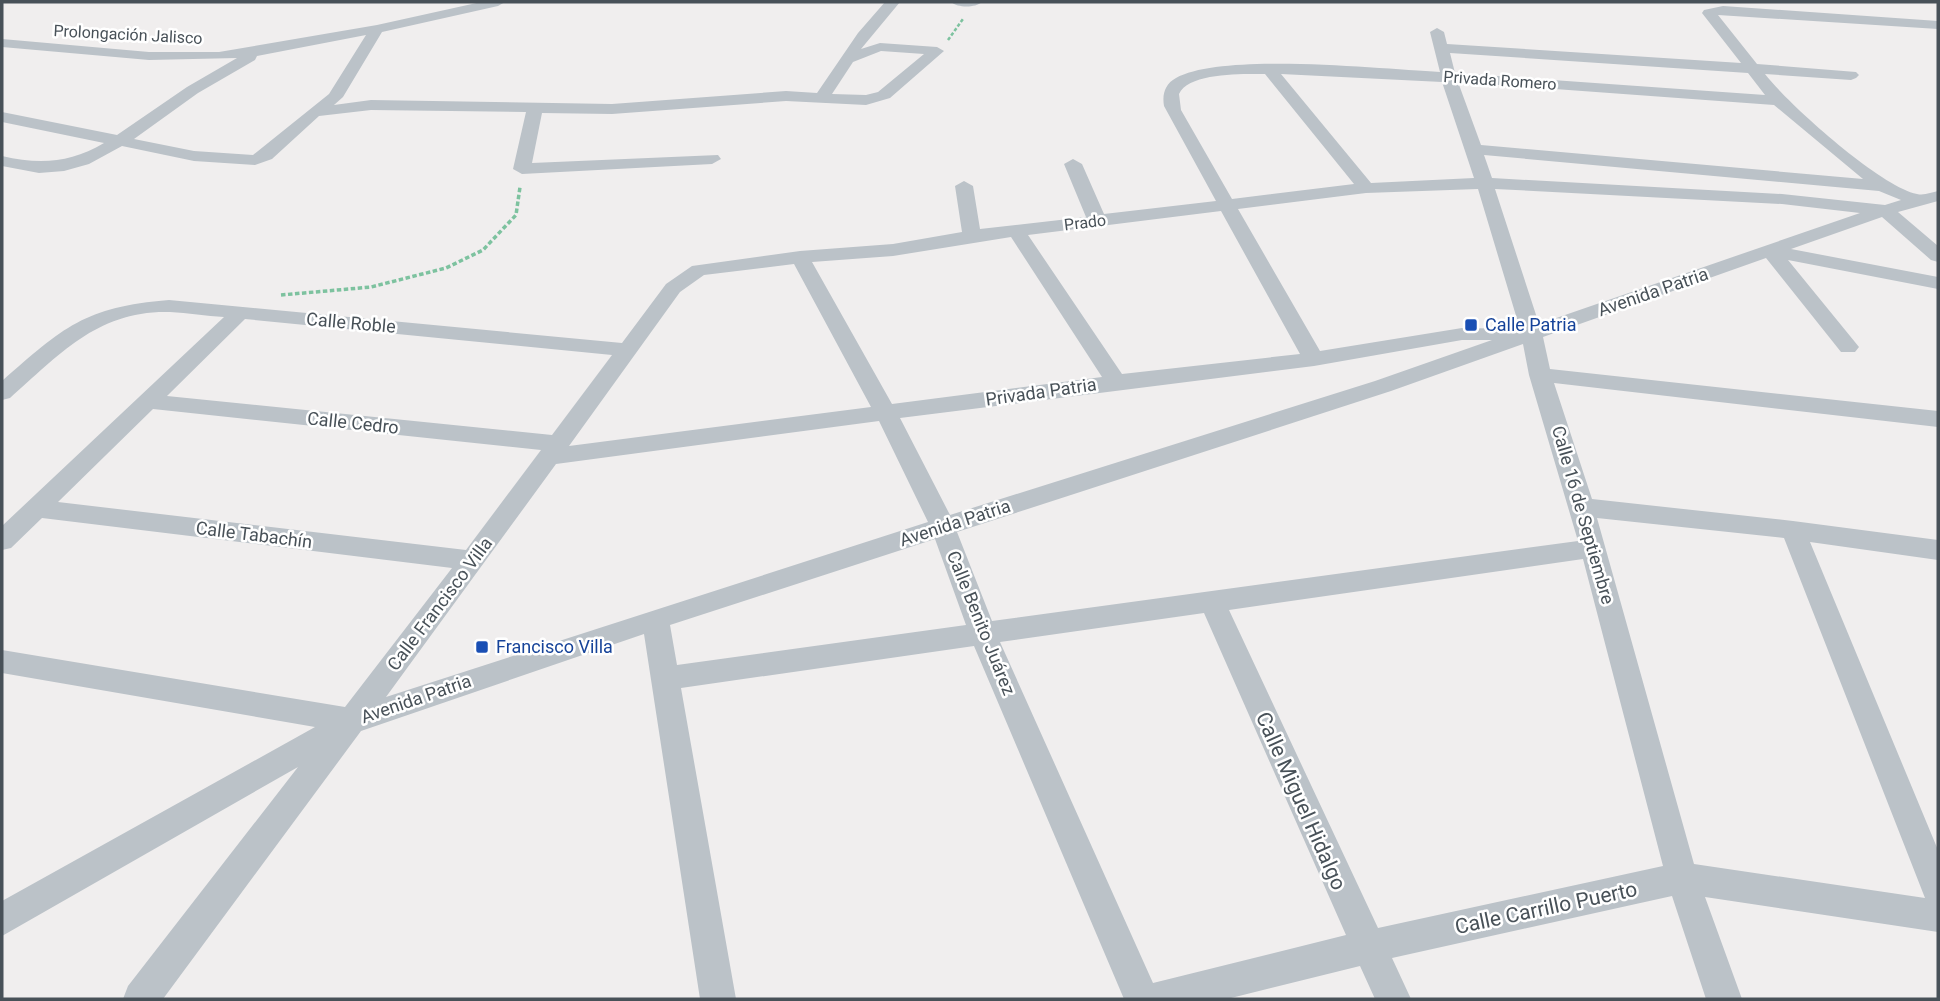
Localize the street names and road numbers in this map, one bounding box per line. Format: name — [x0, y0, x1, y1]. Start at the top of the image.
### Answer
street label: Prolongación Jalisco — [53, 21, 203, 48]
street label: Privada Romero — [1443, 67, 1557, 94]
street label: Prado — [1063, 211, 1107, 234]
street label: Avenida Patria — [1595, 263, 1711, 320]
street label: Calle Roble — [305, 308, 397, 337]
street label: Privada Patria — [984, 373, 1098, 410]
street label: Calle Cedro — [306, 407, 400, 438]
street label: Calle 16 de Septiembre — [1548, 423, 1619, 607]
street label: Avenida Patria — [897, 495, 1013, 550]
street label: Calle Tabachín — [195, 517, 313, 552]
street label: Calle Francisco Villa — [383, 533, 496, 674]
street label: Calle Benito Juárez — [943, 548, 1020, 698]
street label: Avenida Patria — [358, 670, 474, 727]
street label: Calle Miguel Hidalgo — [1251, 708, 1351, 894]
street label: Calle Carrillo Puerto — [1453, 877, 1639, 939]

